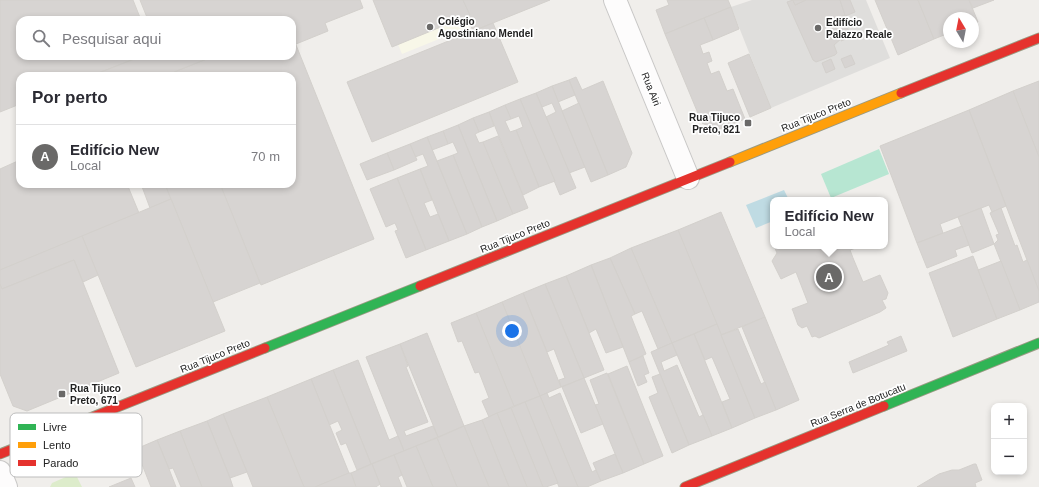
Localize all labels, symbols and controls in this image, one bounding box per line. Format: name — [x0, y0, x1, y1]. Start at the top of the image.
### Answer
north arrow — [943, 12, 979, 48]
search box — [16, 16, 296, 60]
place label: Colégio Agostiniano Mendel — [438, 16, 533, 39]
place label: Edifício Palazzo Reale — [826, 17, 893, 40]
marker: Colégio Agostiniano Mendel — [425, 22, 435, 32]
marker: Edifício Palazzo Reale — [813, 23, 823, 33]
icon: search — [30, 27, 52, 49]
text: Pesquisar aqui — [62, 30, 161, 47]
street label: Rua Airi — [639, 71, 663, 107]
text: Por perto — [32, 88, 108, 107]
street label: Rua Tijuco Preto — [780, 96, 853, 134]
place label: Rua Tijuco Preto, 821 — [689, 112, 740, 135]
marker: Rua Tijuco Preto, 821 — [743, 118, 753, 128]
text: Edifício New — [70, 141, 159, 158]
text: A — [40, 149, 50, 164]
text: 70 m — [251, 149, 280, 164]
text: Local — [70, 158, 101, 173]
popup — [770, 197, 888, 249]
text: Edifício New — [784, 207, 874, 224]
street label: Rua Tijuco Preto — [479, 217, 552, 255]
text: Local — [784, 224, 815, 239]
pin: A — [816, 262, 842, 292]
your location — [502, 321, 522, 341]
street label: Rua Tijuco Preto — [179, 337, 252, 375]
street label: Rua Serra de Botucatu — [809, 381, 907, 429]
place label: Rua Tijuco Preto, 671 — [70, 383, 121, 406]
marker: Rua Tijuco Preto, 671 — [57, 389, 67, 399]
map controls — [991, 403, 1027, 475]
button: + — [991, 403, 1027, 439]
legend — [10, 413, 142, 477]
text: Livre — [43, 421, 67, 433]
text: Lento — [43, 439, 71, 451]
button: − — [991, 439, 1027, 475]
text: Parado — [43, 457, 78, 469]

